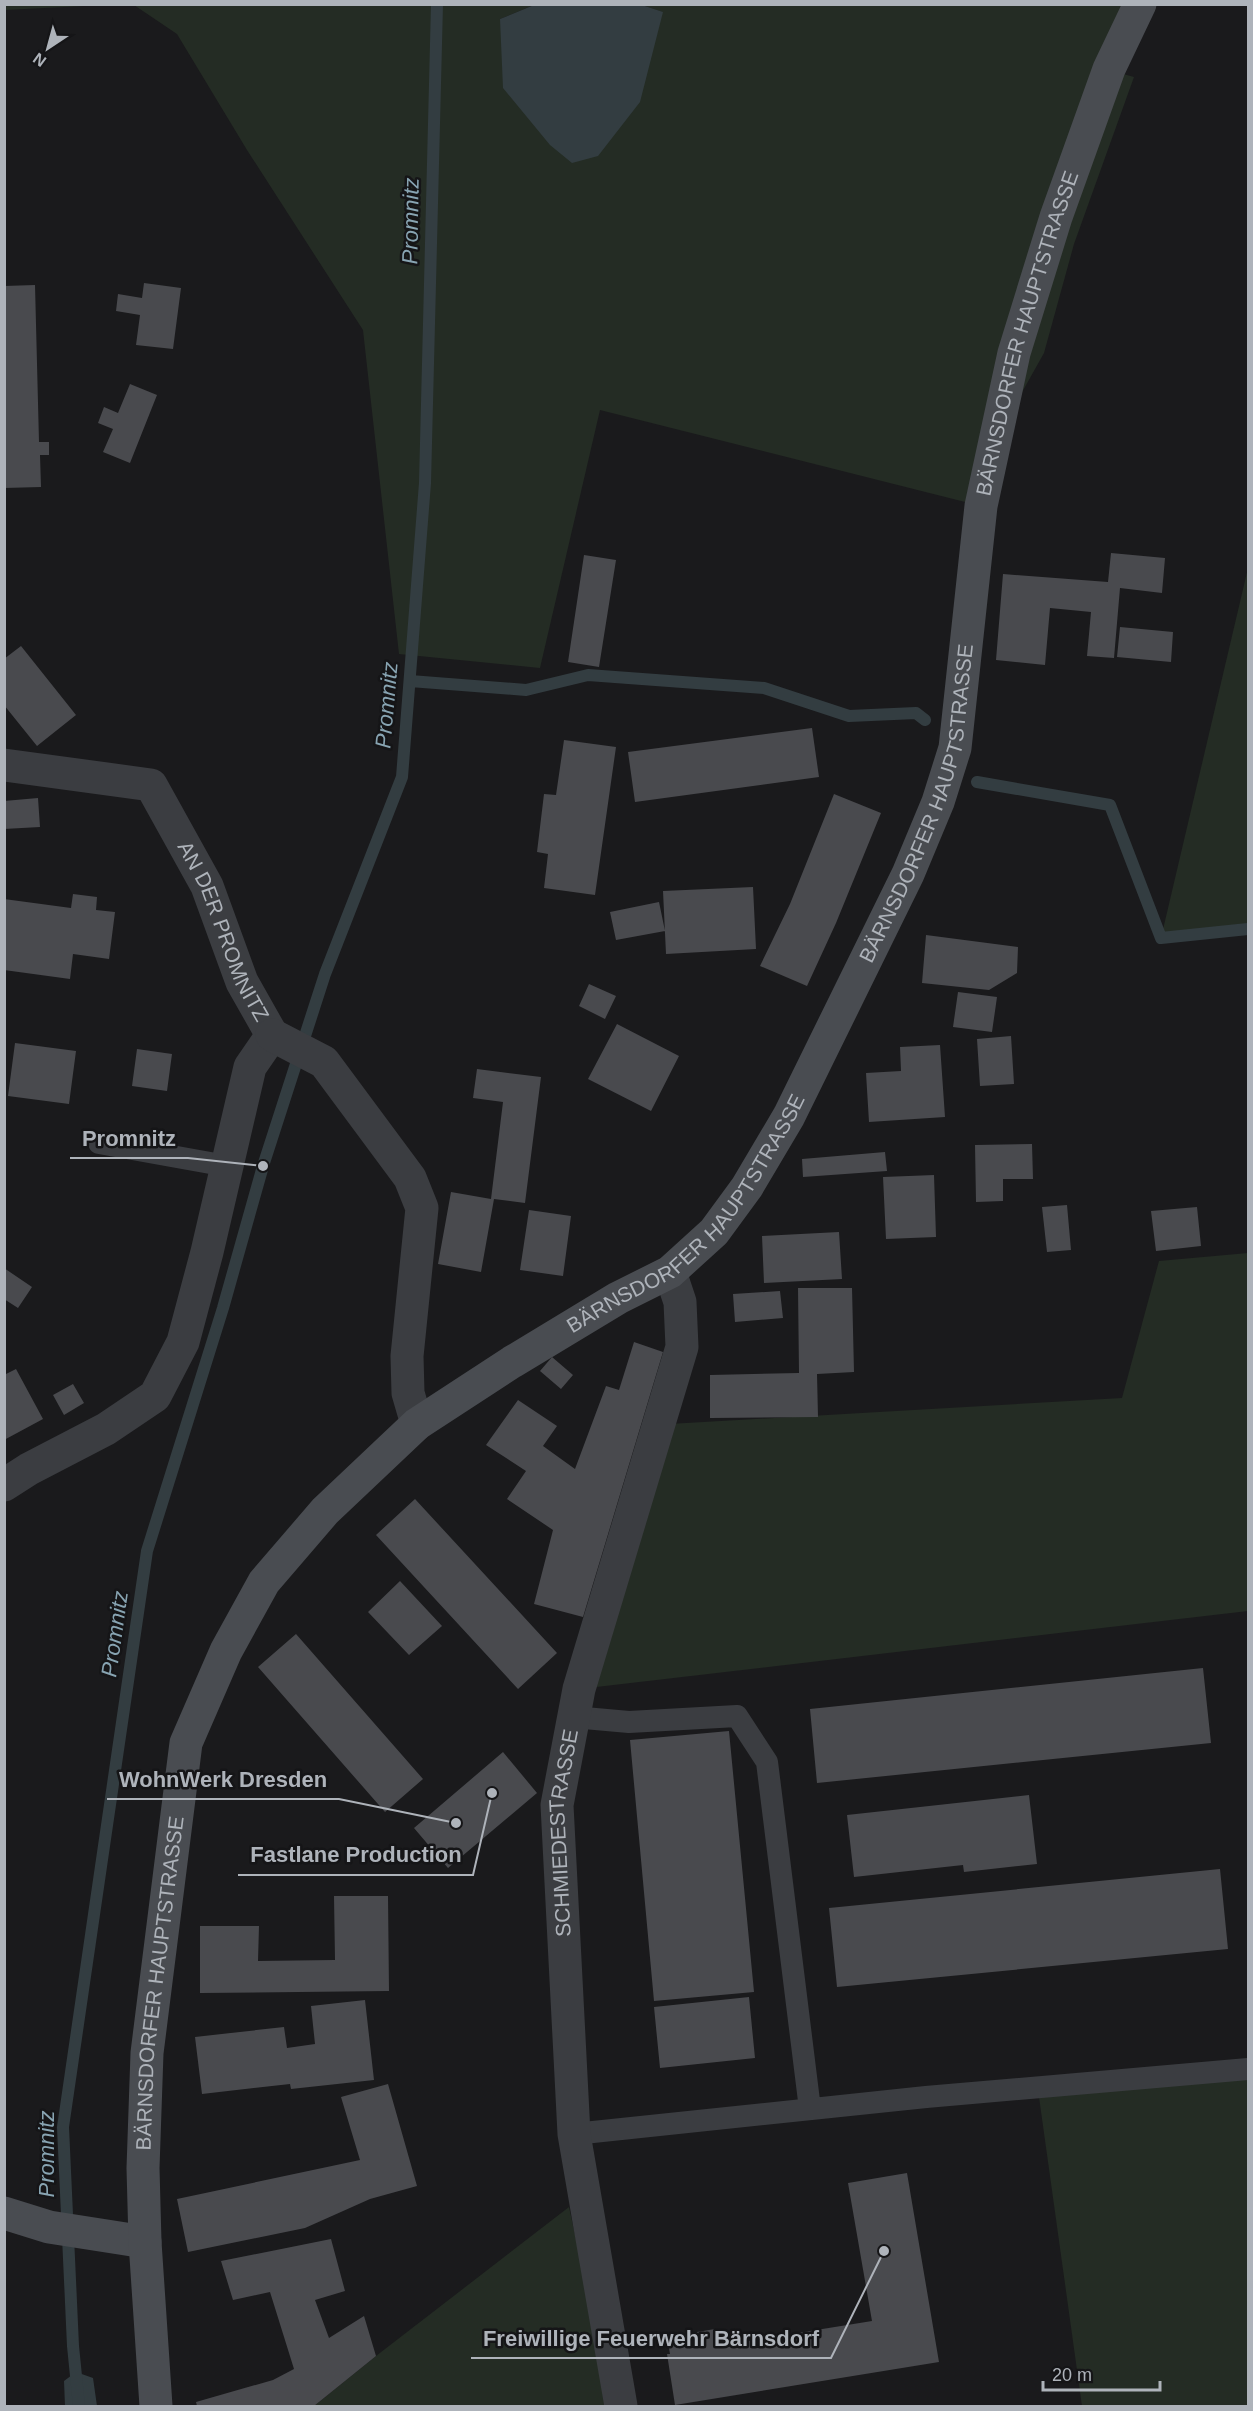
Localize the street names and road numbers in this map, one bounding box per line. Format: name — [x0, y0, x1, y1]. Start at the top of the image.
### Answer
street label: BÄRNSDORFER HAUPTSTRASSE — [972, 168, 1083, 498]
street label: BÄRNSDORFER HAUPTSTRASSE — [854, 643, 977, 966]
street label: AN DER PROMNITZ — [173, 837, 274, 1025]
street label: BÄRNSDORFER HAUPTSTRASSE — [562, 1090, 809, 1337]
street label: SCHMIEDESTRASSE — [545, 1727, 582, 1937]
street label: BÄRNSDORFER HAUPTSTRASSE — [132, 1815, 188, 2151]

